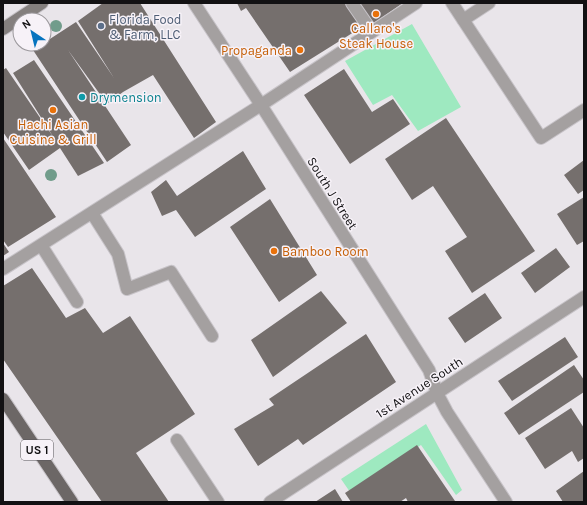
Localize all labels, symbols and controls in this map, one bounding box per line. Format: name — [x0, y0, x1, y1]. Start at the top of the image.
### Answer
marker: Callaro's Steak House — [371, 9, 381, 19]
north arrow — [12, 12, 52, 52]
place label: Florida Food & Farm, LLC — [109, 12, 181, 42]
text: N — [20, 17, 34, 32]
marker: Florida Food & Farm, LLC — [96, 21, 106, 31]
place label: Callaro's Steak House — [339, 21, 413, 51]
place label: Propaganda — [221, 43, 292, 58]
marker: Propaganda — [295, 45, 305, 55]
place label: Drymension — [90, 90, 162, 105]
marker: Drymension — [77, 92, 87, 102]
marker: Hachi Asian Cuisine & Grill — [48, 105, 58, 115]
place label: Hachi Asian Cuisine & Grill — [9, 117, 97, 147]
street label: South J Street — [304, 154, 361, 232]
place label: Bamboo Room — [282, 244, 369, 259]
marker: Bamboo Room — [269, 246, 279, 256]
street label: 1st Avenue South — [373, 354, 466, 421]
road number: US 1 — [21, 440, 53, 460]

